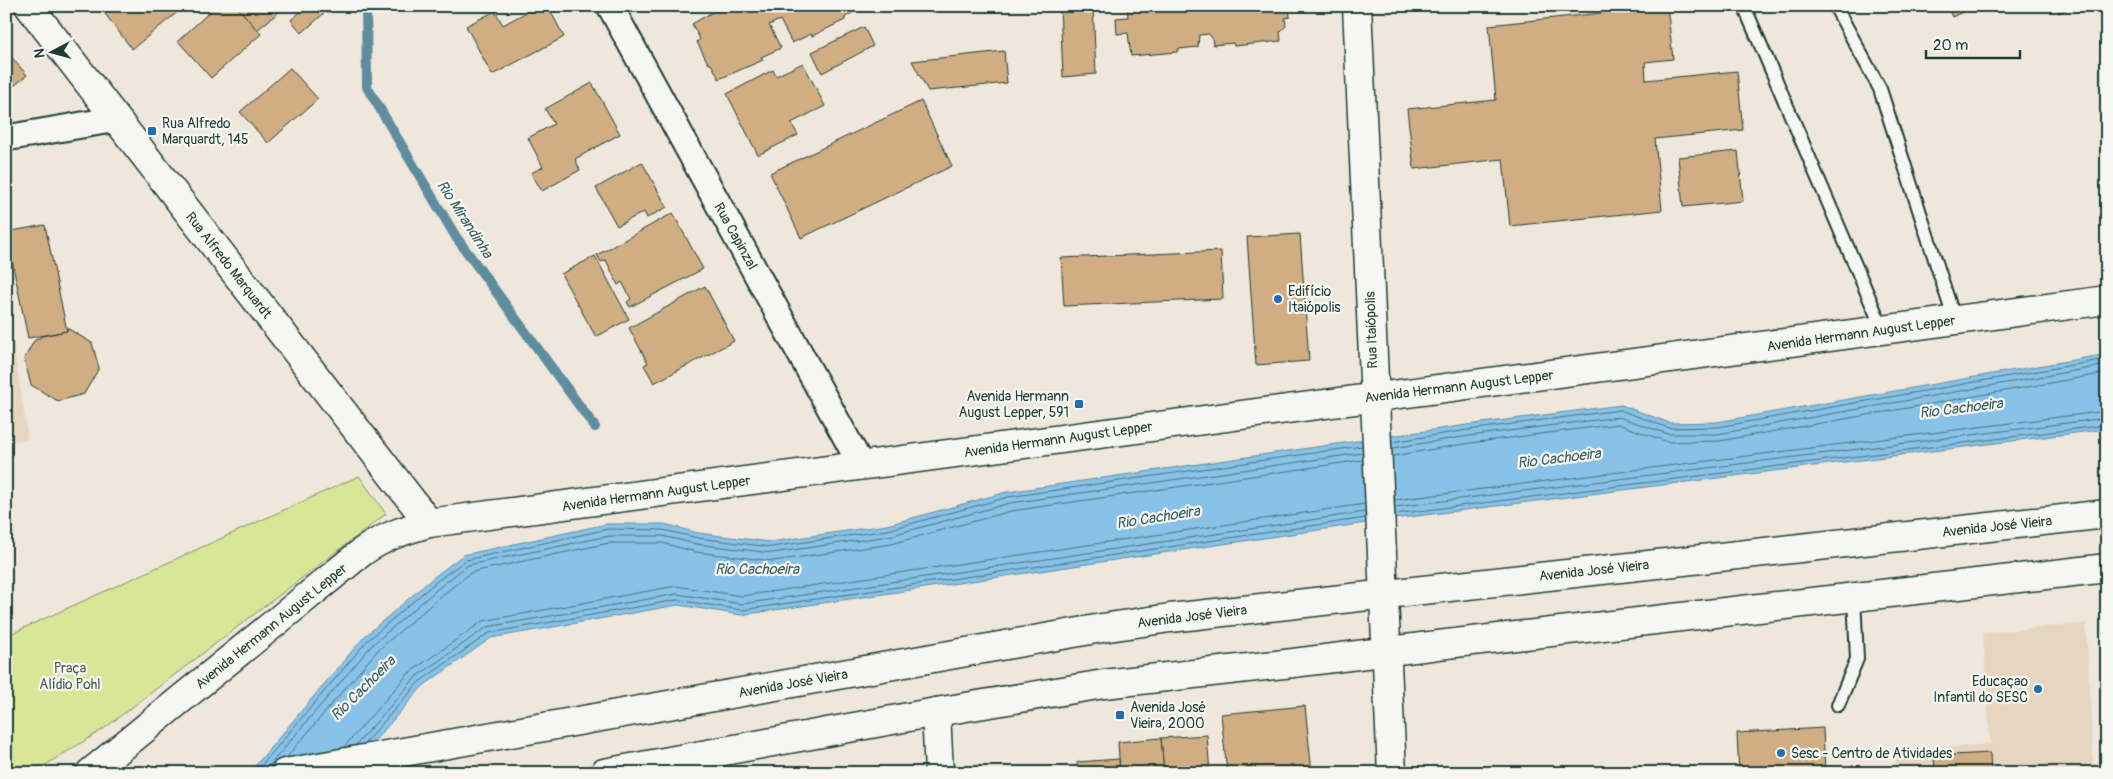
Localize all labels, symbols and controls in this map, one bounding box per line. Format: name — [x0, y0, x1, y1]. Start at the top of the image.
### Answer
north arrow — [28, 28, 78, 78]
scale bar — [1926, 28, 2019, 60]
text: 20 m — [1933, 36, 1968, 55]
text: N — [31, 48, 49, 59]
place label: Rua Alfredo Marquardt, 145 — [162, 115, 249, 148]
marker: Rua Alfredo Marquardt, 145 — [146, 125, 158, 137]
water label: Rio Mirandinha — [432, 177, 497, 263]
street label: Rua Capinzal — [710, 200, 761, 273]
street label: Rua Alfredo Marquardt — [182, 209, 276, 322]
place label: Edifício Itaiópolis — [1288, 283, 1341, 316]
street label: Rua Itaiópolis — [1362, 290, 1381, 369]
marker: Edifício Itaiópolis — [1272, 293, 1284, 305]
street label: Avenida Hermann August Lepper — [1766, 312, 1956, 355]
street label: Avenida Hermann August Lepper — [1364, 366, 1554, 407]
place label: Avenida Hermann August Lepper, 591 — [959, 388, 1069, 421]
water label: Rio Cachoeira — [1918, 394, 2005, 423]
marker: Avenida Hermann August Lepper, 591 — [1073, 398, 1085, 410]
street label: Avenida Hermann August Lepper — [963, 418, 1153, 461]
water label: Rio Cachoeira — [1516, 444, 1603, 473]
street label: Avenida Hermann August Lepper — [561, 472, 751, 515]
water label: Rio Cachoeira — [1115, 501, 1202, 533]
street label: Avenida José Vieira — [1941, 512, 2053, 541]
street label: Avenida José Vieira — [1538, 556, 1650, 585]
street label: Avenida Hermann August Lepper — [192, 560, 351, 693]
water label: Rio Cachoeira — [715, 560, 800, 579]
street label: Avenida José Vieira — [1136, 601, 1248, 632]
water label: Rio Cachoeira — [327, 651, 400, 725]
park label: Praça Alídio Pohl — [39, 660, 101, 693]
street label: Avenida José Vieira — [737, 666, 849, 701]
place label: Educaçao Infantil do SESC — [1933, 673, 2028, 706]
marker: Educaçao Infantil do SESC — [2032, 683, 2044, 695]
place label: Avenida José Vieira, 2000 — [1130, 699, 1206, 732]
marker: Avenida José Vieira, 2000 — [1114, 709, 1126, 721]
place label: Sesc - Centro de Atividades — [1791, 745, 1953, 762]
marker: Sesc - Centro de Atividades — [1775, 747, 1787, 759]

